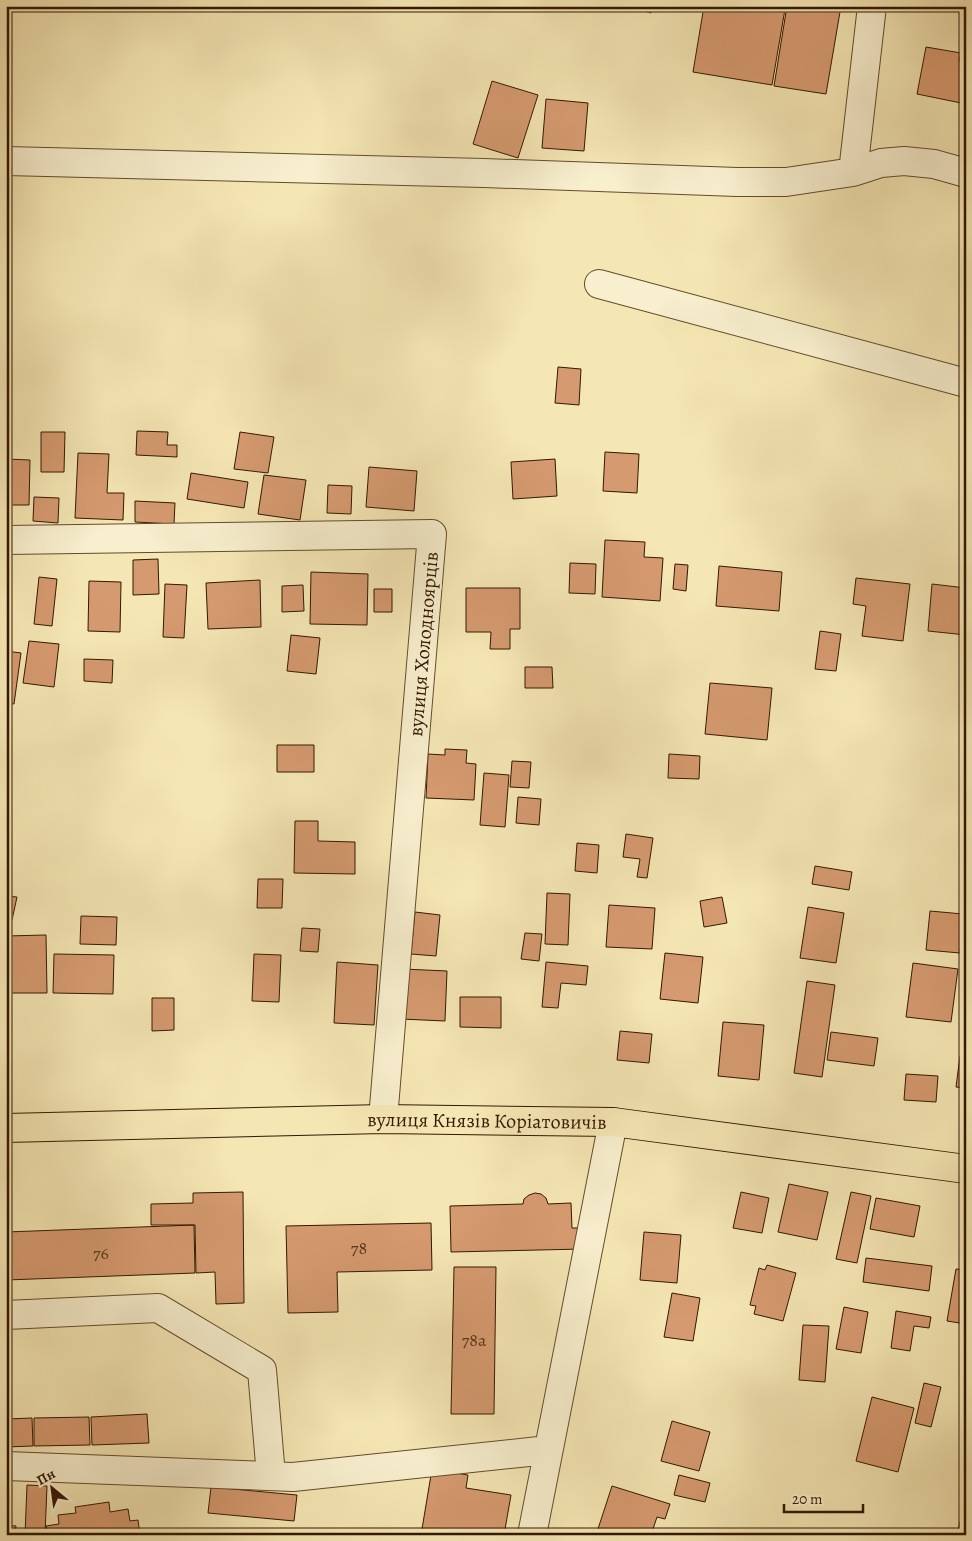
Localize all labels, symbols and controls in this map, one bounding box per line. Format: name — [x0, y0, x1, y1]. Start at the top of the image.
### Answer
street label: вулиця Холодноярців — [402, 551, 445, 738]
street label: вулиця Князів Коріатовичів — [367, 1106, 607, 1136]
house number: 78 — [351, 1236, 367, 1260]
house number: 76 — [93, 1241, 109, 1265]
house number: 78а — [462, 1328, 487, 1352]
north arrow — [28, 1464, 78, 1514]
text: Пн — [33, 1464, 59, 1490]
scale bar — [784, 1481, 863, 1513]
text: 20 m — [792, 1489, 823, 1509]

